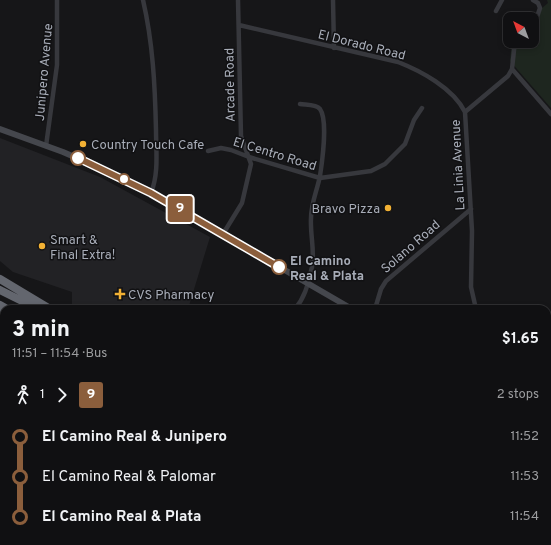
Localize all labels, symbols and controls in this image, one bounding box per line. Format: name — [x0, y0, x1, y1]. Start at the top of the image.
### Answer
north arrow — [503, 12, 539, 48]
map controls — [503, 12, 539, 48]
street label: Junipero Avenue — [33, 23, 57, 122]
street label: El Dorado Road — [316, 27, 407, 65]
street label: Arcade Road — [222, 48, 240, 122]
street label: La Linia Avenue — [449, 119, 469, 211]
street label: El Centro Road — [231, 135, 318, 175]
place label: Country Touch Cafe — [91, 138, 204, 154]
marker: Country Touch Cafe — [78, 139, 88, 149]
unlabelled marker — [70, 150, 86, 166]
unlabelled marker — [118, 173, 130, 185]
line badge: 9 — [167, 196, 193, 222]
text: 9 — [176, 200, 184, 217]
place label: Bravo Pizza — [311, 202, 380, 218]
marker: Bravo Pizza — [383, 203, 393, 213]
street label: Solano Road — [378, 217, 444, 278]
place label: Smart & Final Extra! — [50, 233, 115, 264]
marker: Smart & Final Extra! — [37, 241, 47, 251]
place label: El Camino Real & Plata — [290, 254, 364, 285]
marker: El Camino Real & Plata — [271, 259, 287, 275]
place label: CVS Pharmacy — [128, 288, 215, 304]
marker: CVS Pharmacy — [115, 289, 125, 299]
text: 3 min — [12, 317, 70, 344]
text: $1.65 — [502, 330, 539, 349]
text: 11:51 – 11:54 · Bus — [12, 346, 107, 362]
icon: walk — [12, 384, 34, 406]
icon: forward — [51, 384, 73, 406]
text: 9 — [87, 386, 95, 403]
text: 1 — [40, 387, 45, 403]
text: 2 stops — [497, 387, 539, 403]
text: El Camino Real & Junipero — [42, 428, 227, 447]
text: 11:52 — [510, 429, 539, 445]
text: El Camino Real & Palomar — [42, 468, 216, 487]
text: 11:53 — [510, 469, 539, 485]
text: El Camino Real & Plata — [42, 508, 201, 527]
text: 11:54 — [510, 509, 539, 525]

